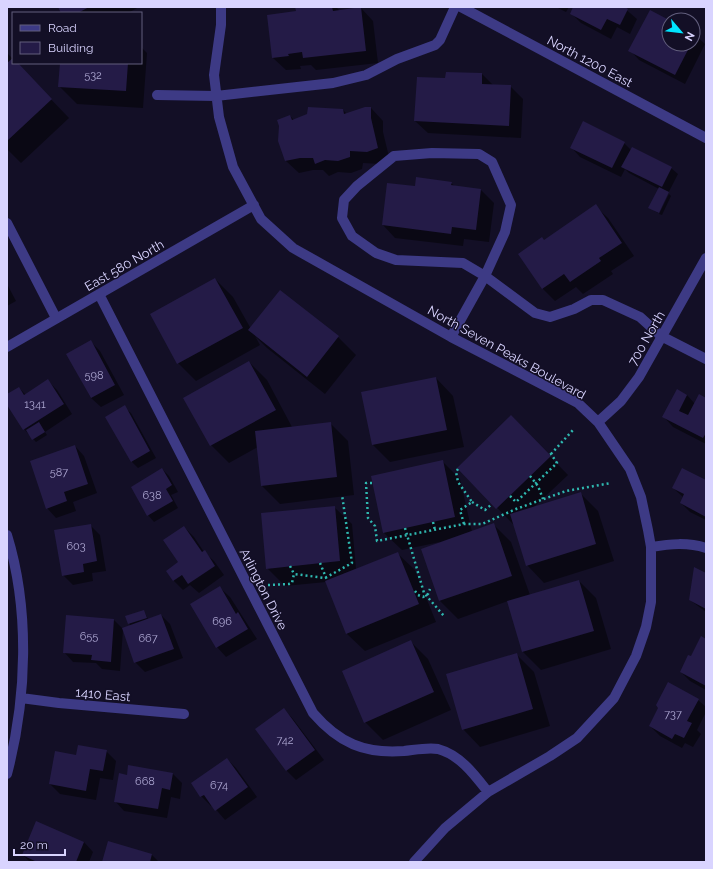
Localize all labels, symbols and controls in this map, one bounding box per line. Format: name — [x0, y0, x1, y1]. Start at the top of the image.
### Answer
legend — [12, 12, 142, 64]
north arrow — [661, 12, 701, 52]
text: Road — [48, 21, 77, 35]
text: N — [682, 30, 697, 43]
street label: North 1200 East — [544, 33, 636, 91]
text: Building — [48, 41, 94, 55]
house number: 532 — [84, 69, 102, 82]
street label: East 580 North — [82, 237, 167, 294]
street label: North Seven Peaks Boulevard — [425, 303, 589, 402]
street label: 700 North — [625, 308, 668, 368]
house number: 598 — [85, 369, 103, 382]
house number: 1341 — [24, 398, 46, 411]
house number: 587 — [50, 466, 68, 479]
house number: 638 — [142, 489, 162, 502]
house number: 603 — [66, 540, 86, 553]
street label: Arlington Drive — [237, 546, 291, 633]
house number: 696 — [212, 615, 232, 628]
house number: 655 — [80, 630, 98, 643]
house number: 667 — [138, 632, 158, 645]
street label: 1410 East — [75, 685, 132, 704]
house number: 737 — [664, 708, 682, 721]
house number: 742 — [276, 734, 294, 747]
house number: 668 — [135, 775, 155, 788]
house number: 674 — [210, 779, 228, 792]
scale bar — [14, 831, 65, 857]
text: 20 m — [20, 838, 48, 852]

